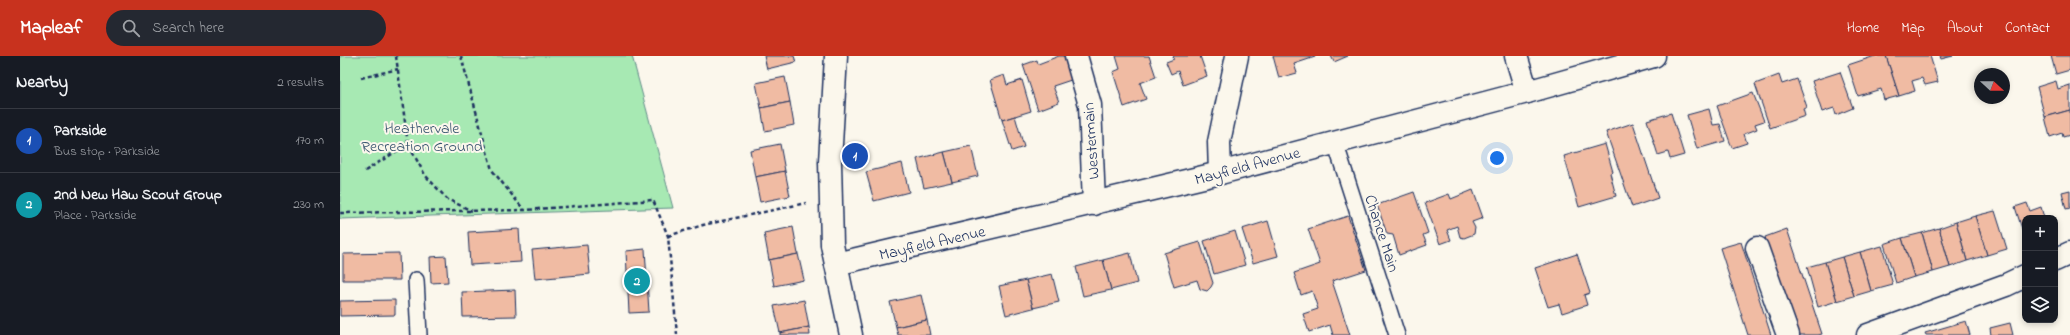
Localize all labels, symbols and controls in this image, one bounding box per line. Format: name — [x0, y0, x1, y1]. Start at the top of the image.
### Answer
search box — [106, 10, 386, 46]
text: Mapleaf — [20, 15, 82, 42]
icon: search — [120, 17, 142, 39]
text: Search here — [152, 17, 224, 39]
text: Home — [1847, 18, 1879, 39]
text: Map — [1901, 18, 1925, 39]
text: About — [1947, 18, 1983, 39]
text: Contact — [2005, 18, 2050, 39]
north arrow — [1974, 68, 2010, 104]
text: Nearby — [16, 70, 68, 95]
text: 2 results — [277, 73, 324, 92]
street label: Westermain — [1077, 101, 1107, 180]
park label: Heathervale Recreation Ground — [361, 117, 483, 159]
text: Parkside — [54, 120, 107, 142]
text: 1 — [27, 131, 31, 150]
text: 170 m — [296, 131, 324, 150]
pin: 1 — [842, 141, 868, 171]
street label: Mayfield Avenue — [1192, 141, 1304, 193]
text: Bus stop · Parkside — [54, 142, 160, 161]
your location — [1487, 148, 1507, 168]
text: 2nd New Haw Scout Group — [54, 184, 222, 206]
street label: Chance Main — [1357, 192, 1405, 276]
text: 2 — [26, 195, 32, 214]
text: 230 m — [293, 195, 324, 214]
text: Place · Parkside — [54, 206, 136, 225]
map controls — [2022, 215, 2058, 323]
button: + — [2022, 215, 2058, 251]
street label: Mayfield Avenue — [877, 220, 989, 268]
button: − — [2022, 251, 2058, 287]
pin: 2 — [624, 266, 650, 296]
button: layers — [2022, 287, 2058, 323]

